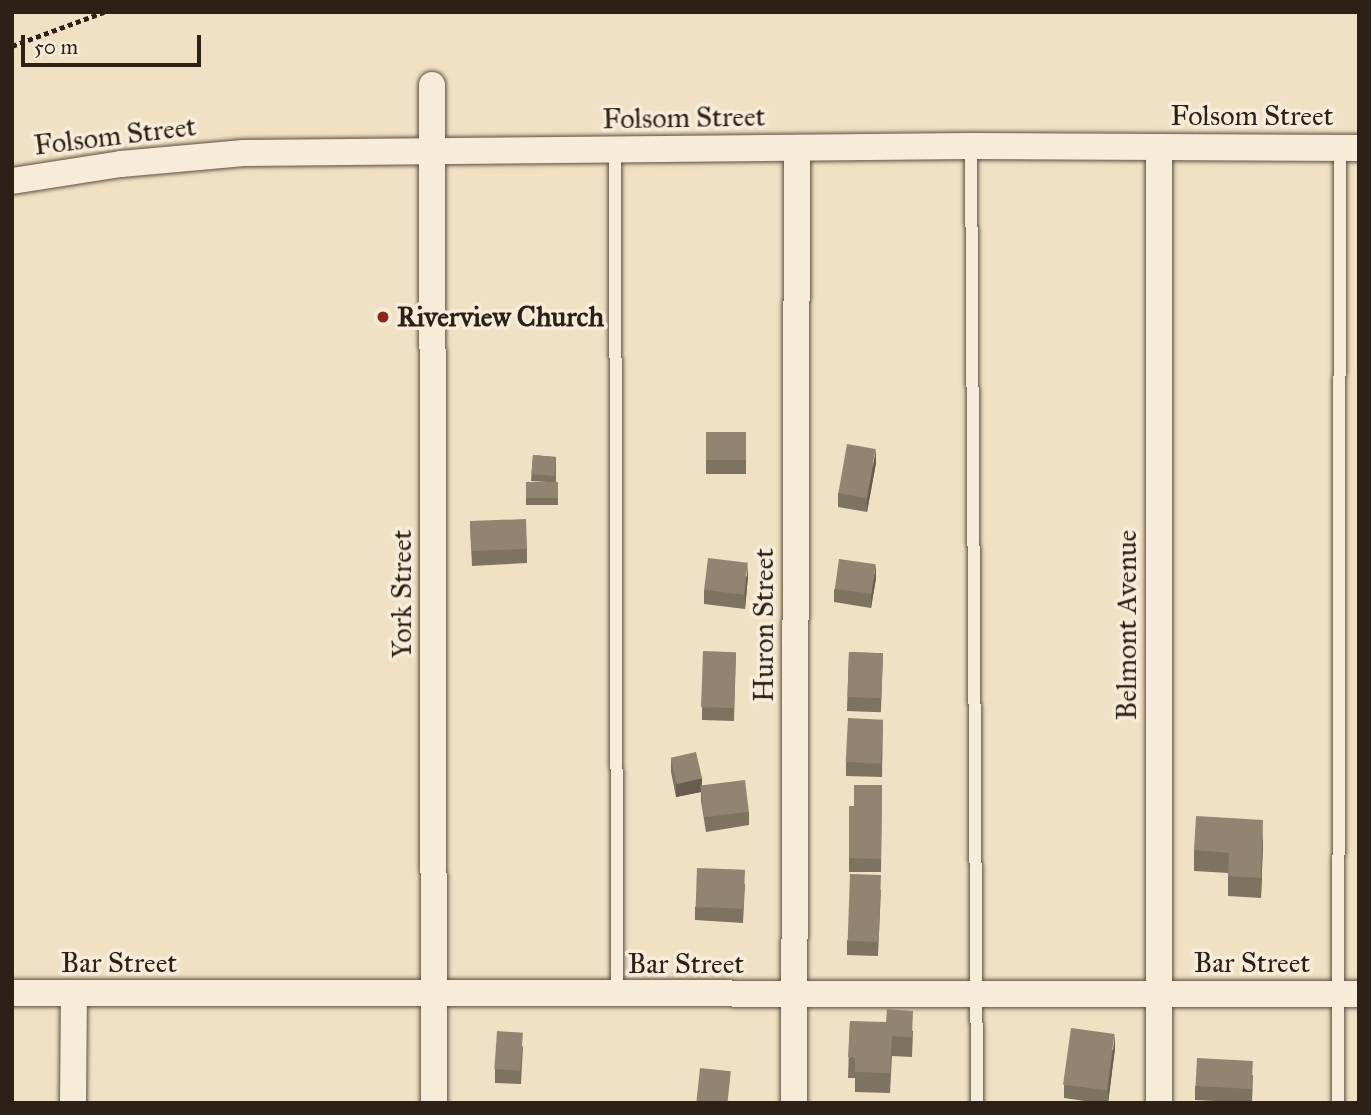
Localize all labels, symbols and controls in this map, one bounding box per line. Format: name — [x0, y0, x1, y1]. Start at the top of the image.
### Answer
scale bar — [24, 21, 205, 65]
text: 50 m — [34, 34, 78, 60]
street label: Folsom Street — [1170, 99, 1334, 133]
street label: Folsom Street — [602, 100, 766, 136]
street label: Folsom Street — [32, 109, 198, 163]
place label: Riverview Church — [397, 300, 604, 334]
marker: Riverview Church — [375, 309, 391, 325]
street label: York Street — [385, 530, 419, 658]
street label: Belmont Avenue — [1110, 530, 1144, 720]
street label: Huron Street — [747, 548, 781, 702]
street label: Bar Street — [61, 946, 177, 980]
street label: Bar Street — [1194, 946, 1310, 980]
street label: Bar Street — [628, 947, 744, 981]

